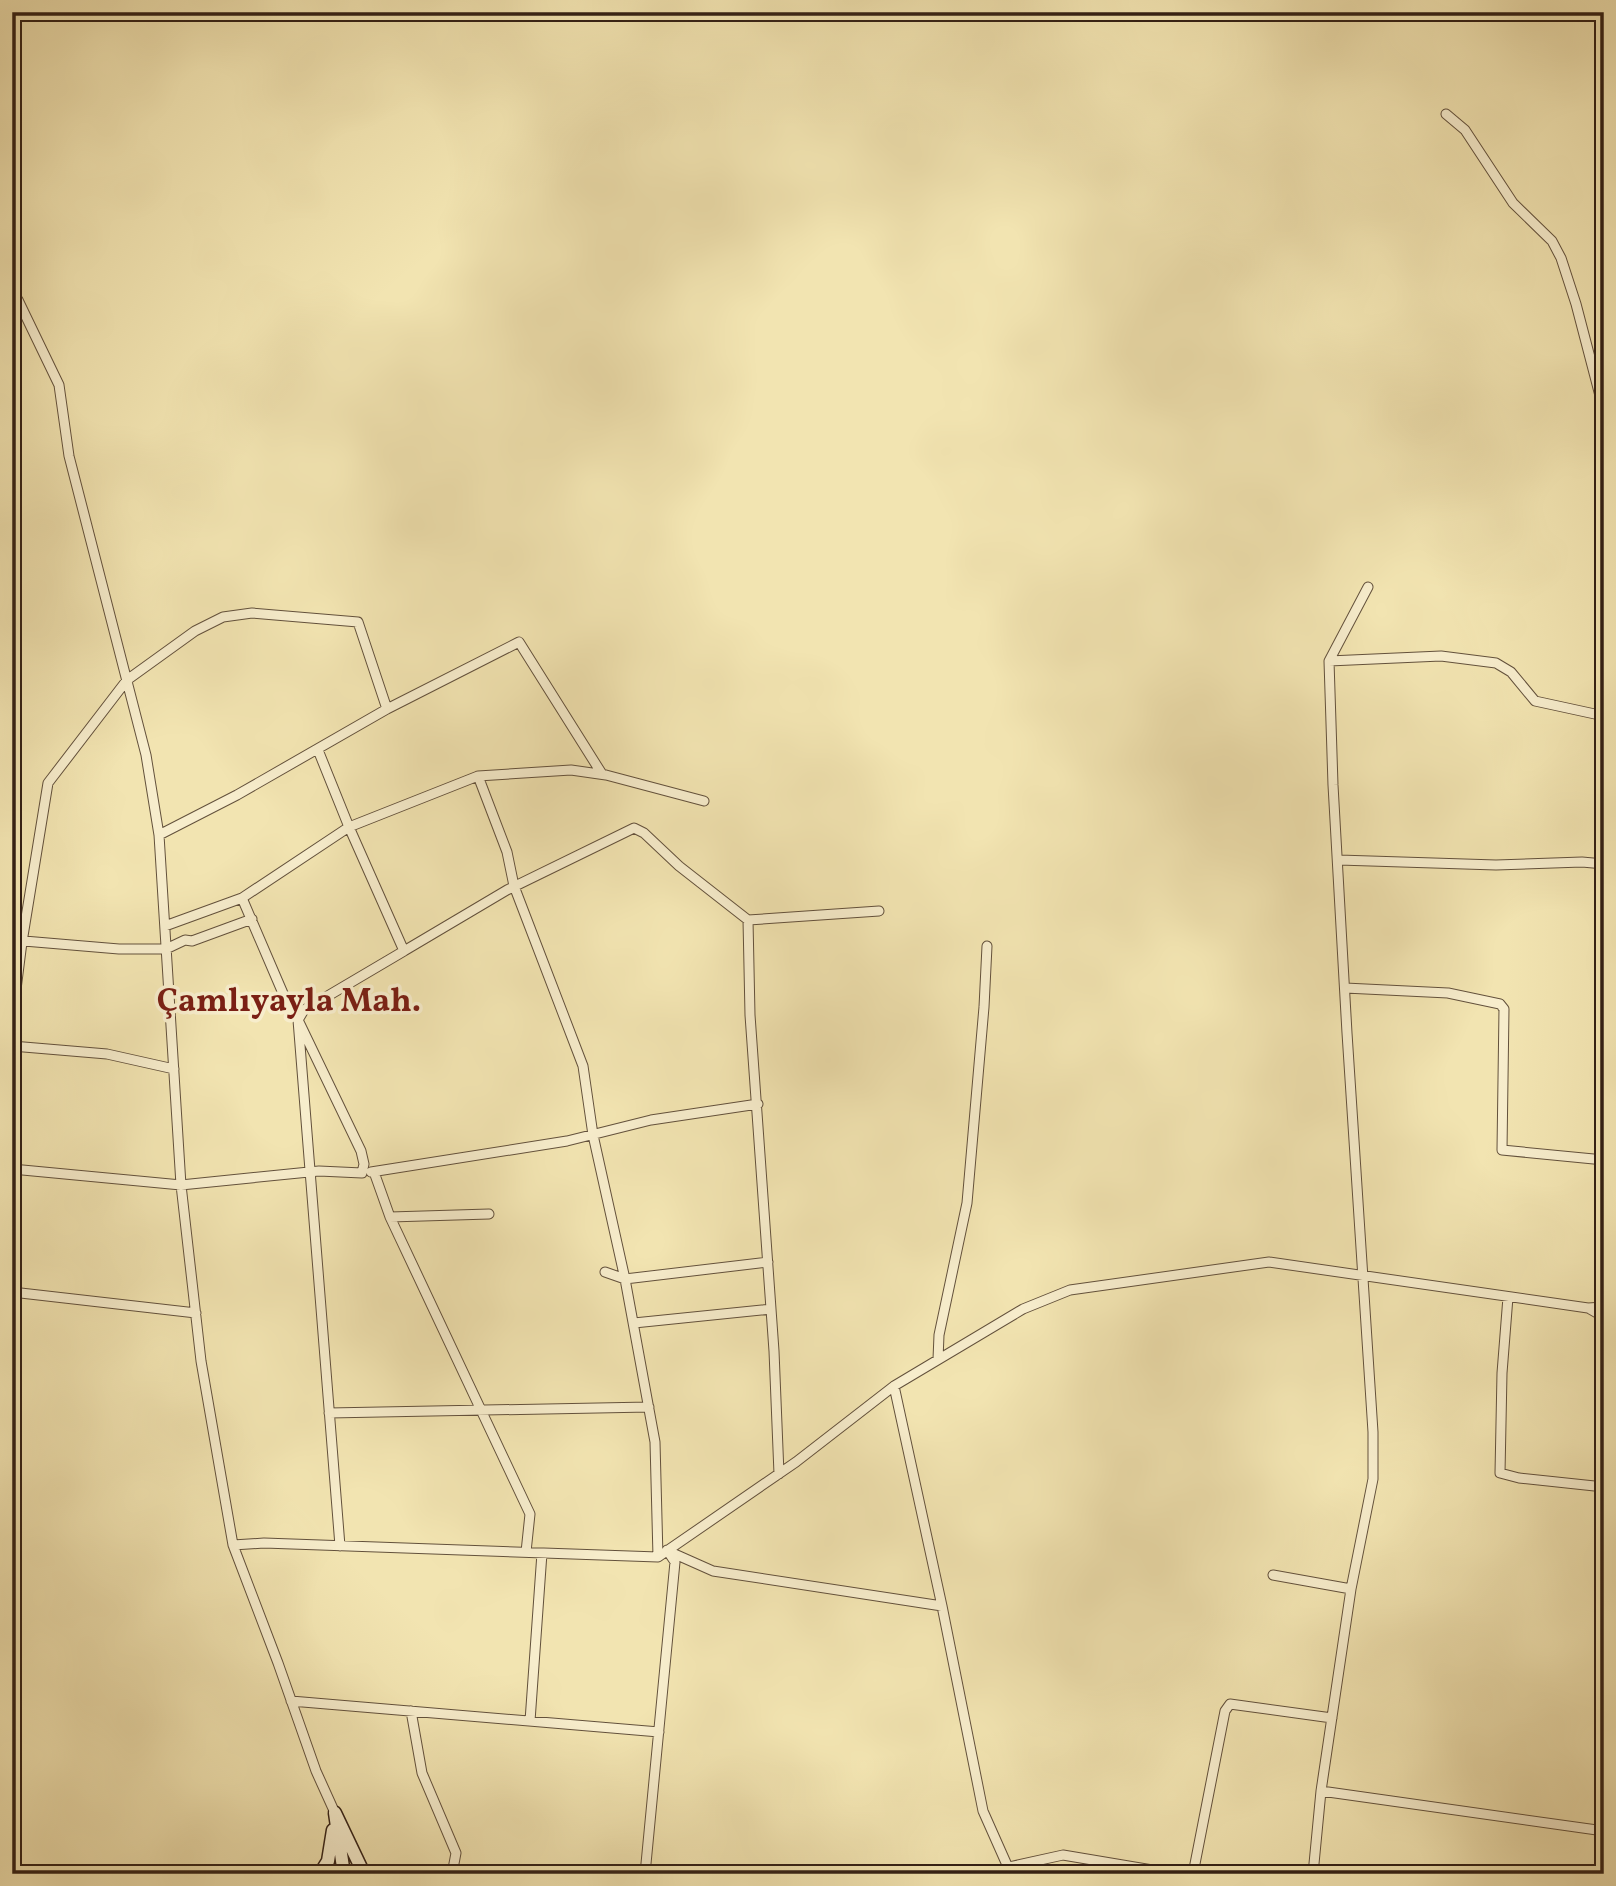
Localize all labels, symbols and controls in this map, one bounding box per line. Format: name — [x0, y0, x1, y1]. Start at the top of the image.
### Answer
district label: Çamlıyayla Mah. — [157, 980, 421, 1026]

